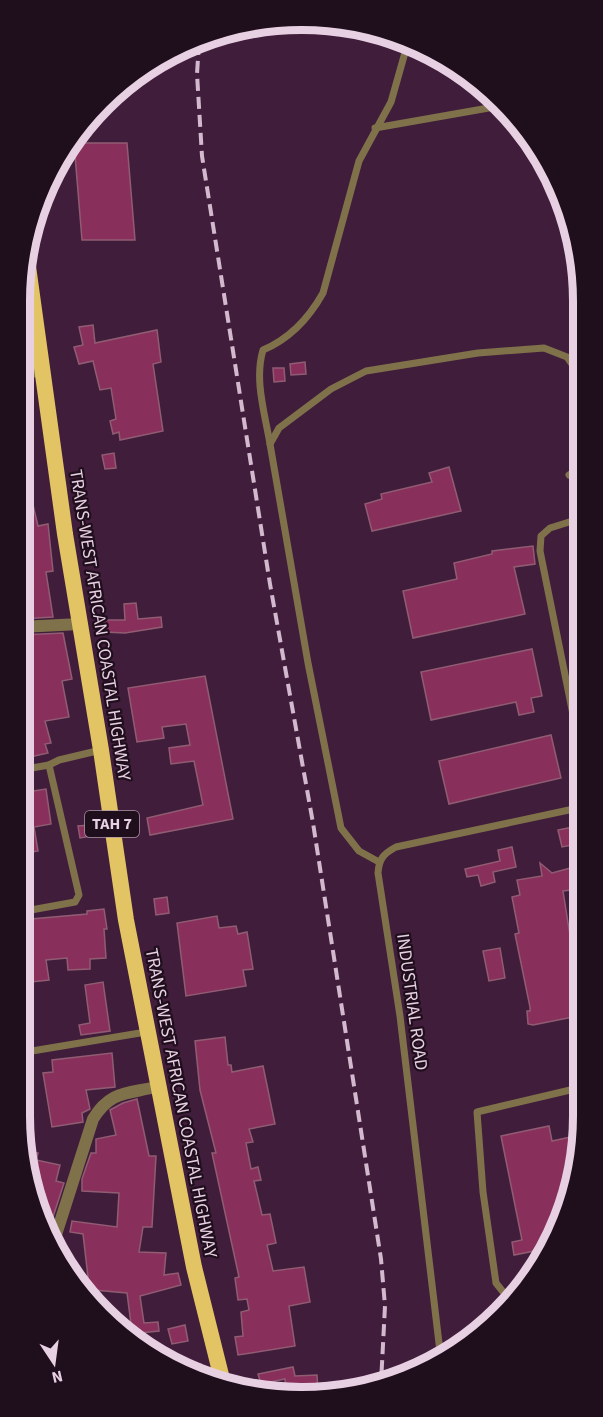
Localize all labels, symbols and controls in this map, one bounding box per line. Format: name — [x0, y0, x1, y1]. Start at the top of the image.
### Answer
street label: TRANS-WEST AFRICAN COASTAL HIGHWAY — [63, 468, 137, 783]
road number: TAH 7 — [85, 811, 139, 837]
street label: INDUSTRIAL ROAD — [390, 932, 434, 1072]
street label: TRANS-WEST AFRICAN COASTAL HIGHWAY — [139, 946, 223, 1260]
north arrow — [24, 1333, 84, 1393]
text: N — [49, 1365, 65, 1389]

